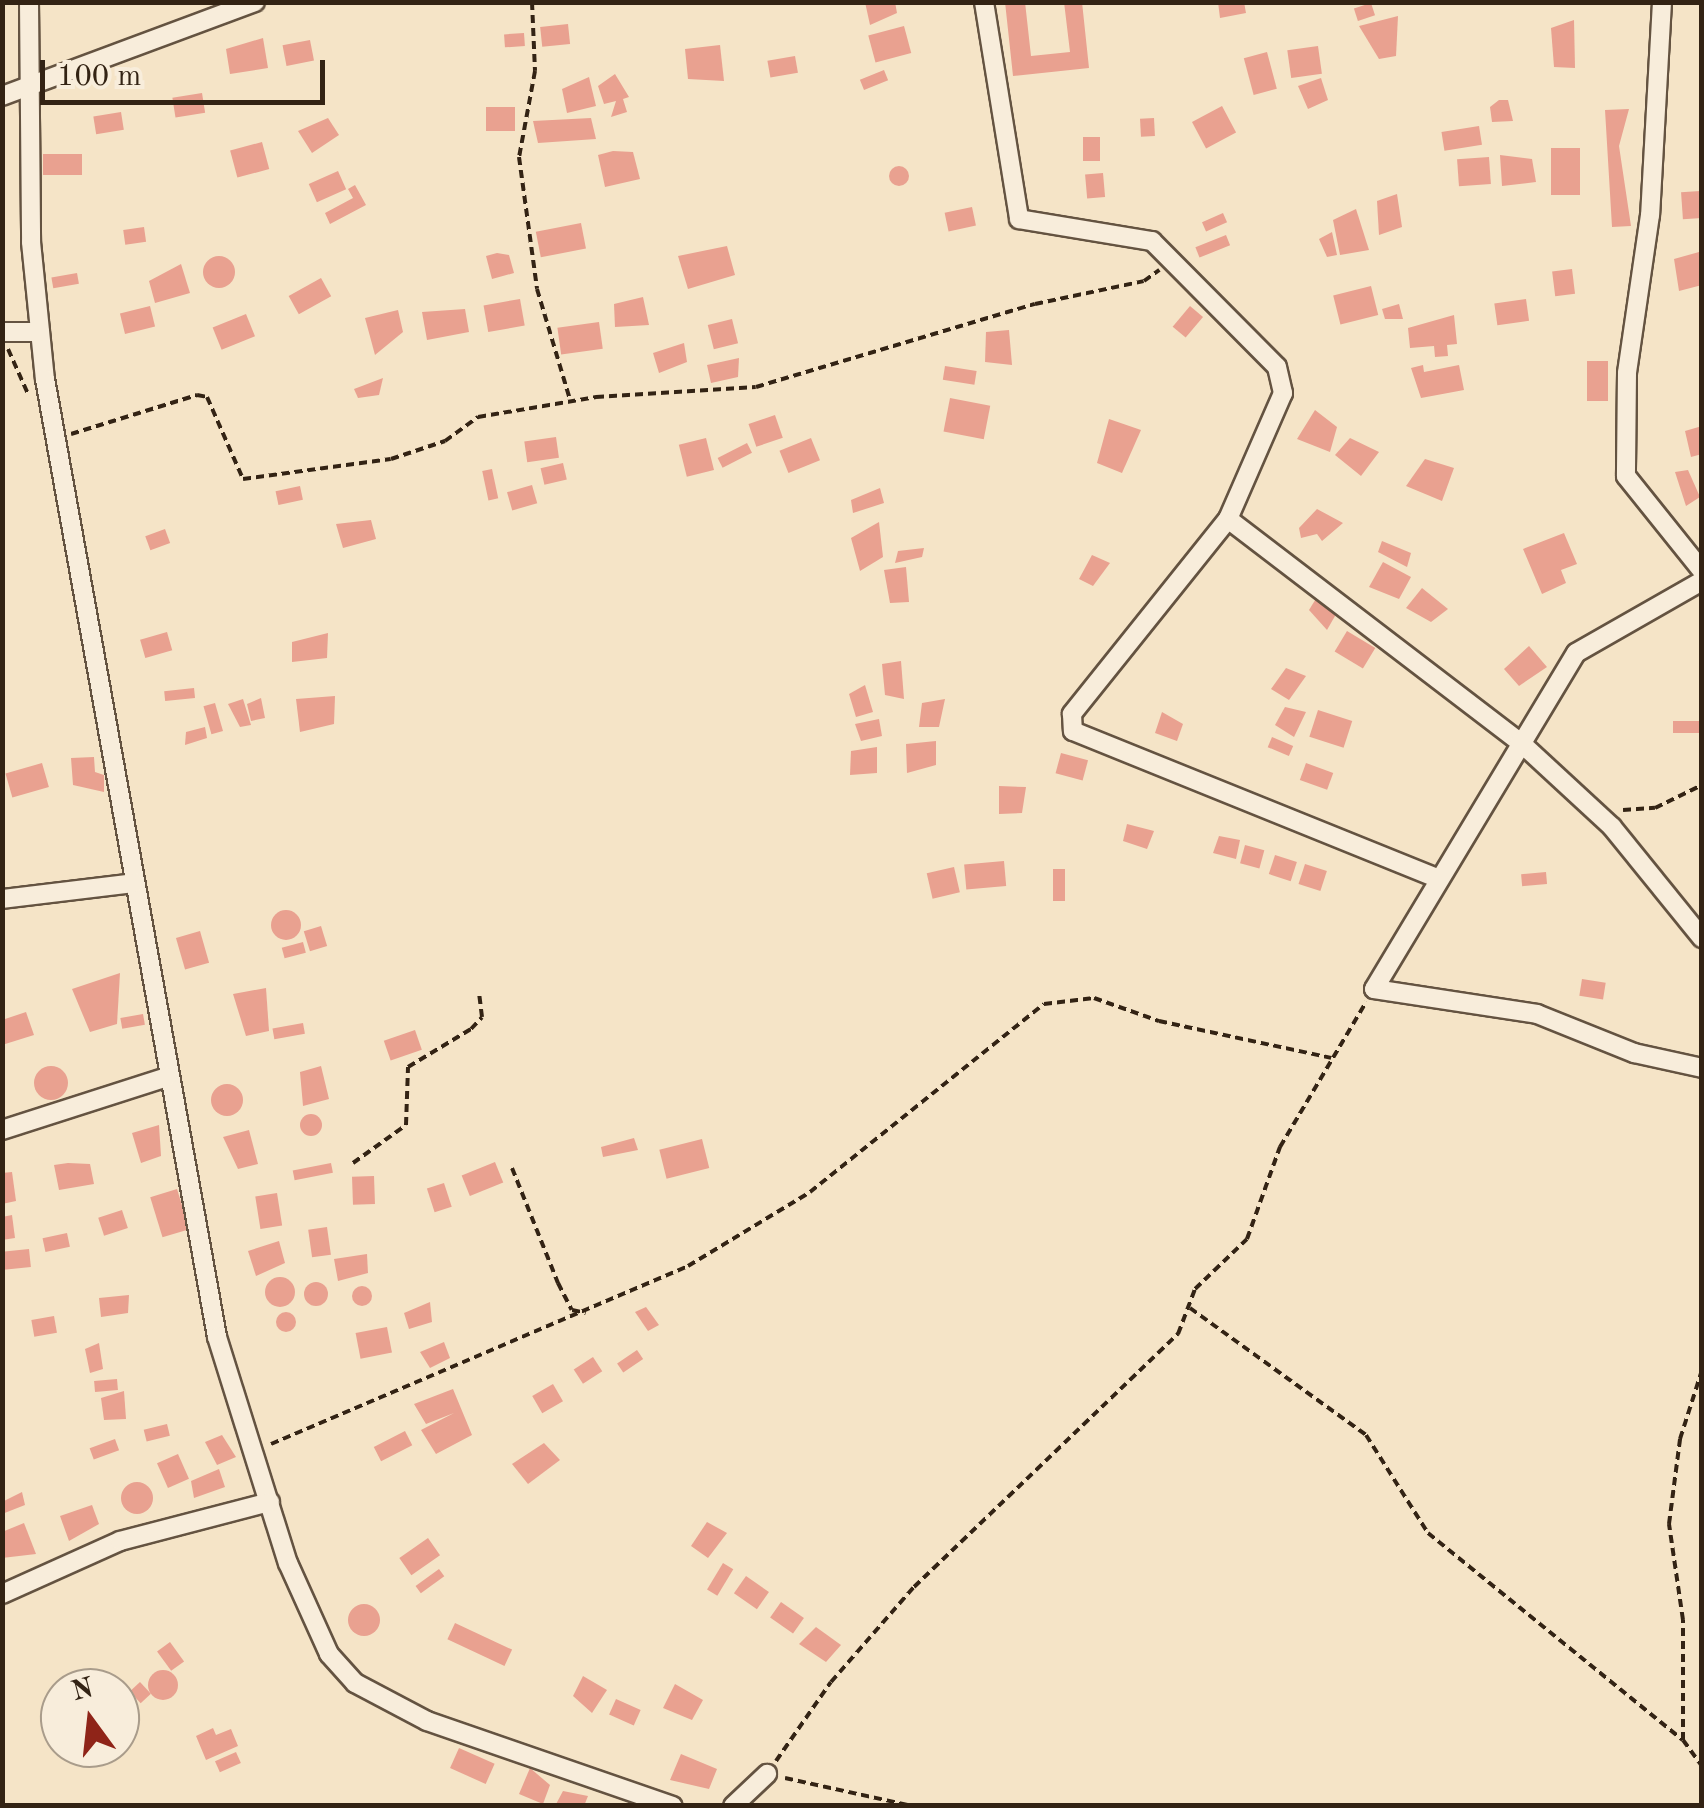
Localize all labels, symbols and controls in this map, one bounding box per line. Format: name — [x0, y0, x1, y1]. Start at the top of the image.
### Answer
scale bar — [45, 40, 330, 102]
text: 100 m — [57, 62, 141, 92]
north arrow — [40, 1668, 140, 1768]
text: N — [69, 1675, 97, 1707]

